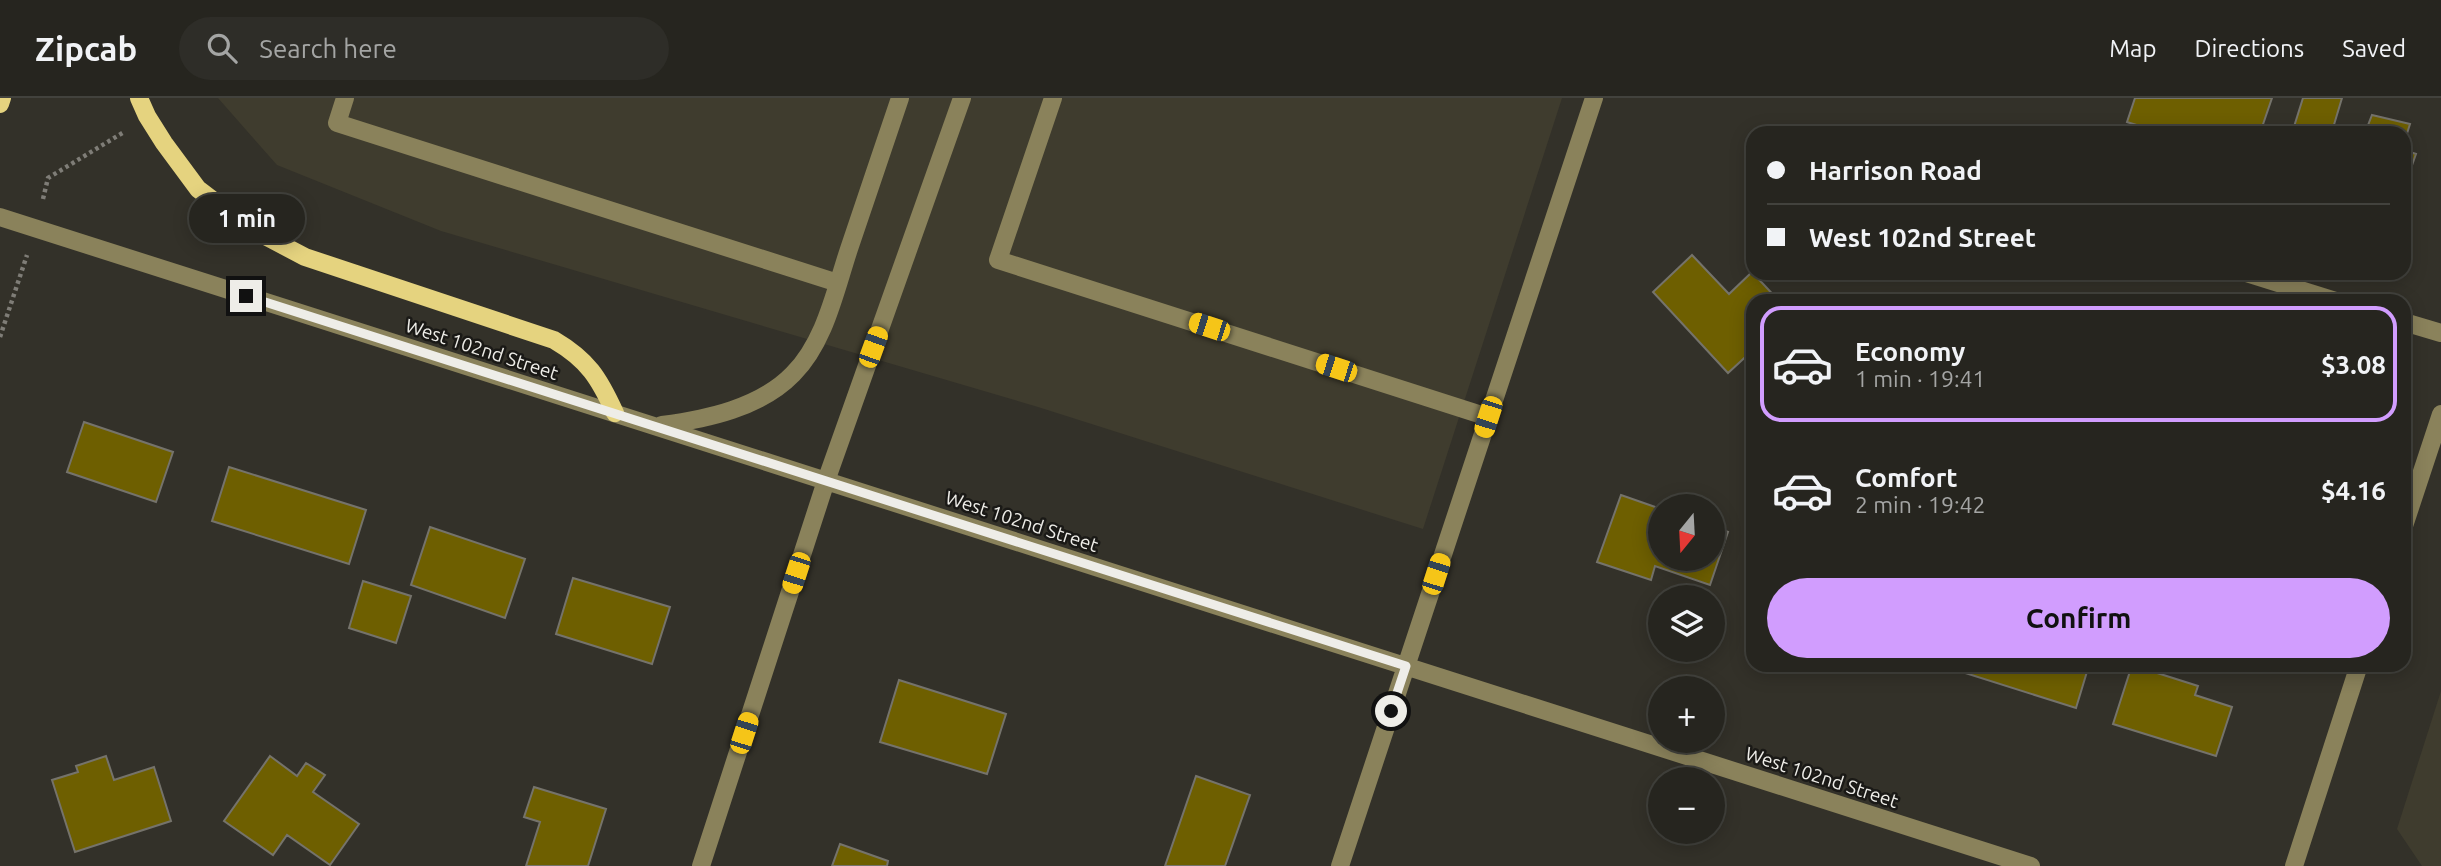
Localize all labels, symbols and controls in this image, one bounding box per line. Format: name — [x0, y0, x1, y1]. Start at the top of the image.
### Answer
search box — [179, 17, 669, 80]
icon: search — [203, 29, 241, 67]
text: Zipcab — [35, 30, 137, 67]
text: Search here — [259, 34, 397, 63]
text: Map — [2109, 35, 2156, 62]
text: Directions — [2194, 35, 2304, 62]
text: Saved — [2342, 35, 2406, 62]
text: Harrison Road — [1809, 156, 1982, 185]
callout: 1 min — [188, 194, 304, 244]
text: 1 min — [218, 206, 276, 231]
text: West 102nd Street — [1809, 223, 2036, 252]
route end — [230, 280, 262, 312]
car — [1186, 311, 1233, 343]
street label: West 102nd Street — [403, 314, 562, 384]
car — [856, 324, 891, 370]
icon: car — [1771, 333, 1834, 396]
text: Economy — [1855, 337, 1965, 366]
text: $3.08 — [2321, 350, 2386, 379]
car — [1313, 352, 1360, 384]
text: 1 min · 19:41 — [1855, 366, 1986, 391]
car — [1472, 394, 1505, 440]
icon: car — [1771, 459, 1834, 522]
text: Comfort — [1855, 463, 1958, 492]
text: $4.16 — [2321, 476, 2386, 505]
street label: West 102nd Street — [943, 486, 1102, 556]
text: 2 min · 19:42 — [1855, 492, 1986, 517]
north arrow — [1648, 494, 1726, 570]
map controls — [1648, 494, 1725, 844]
car — [780, 550, 813, 596]
car — [1420, 551, 1453, 597]
button: Confirm — [1767, 578, 2390, 658]
button: layers — [1648, 585, 1725, 662]
button: + — [1648, 676, 1725, 753]
route start — [1375, 695, 1407, 727]
car — [728, 710, 761, 756]
street label: West 102nd Street — [1743, 742, 1902, 812]
button: − — [1648, 767, 1725, 844]

